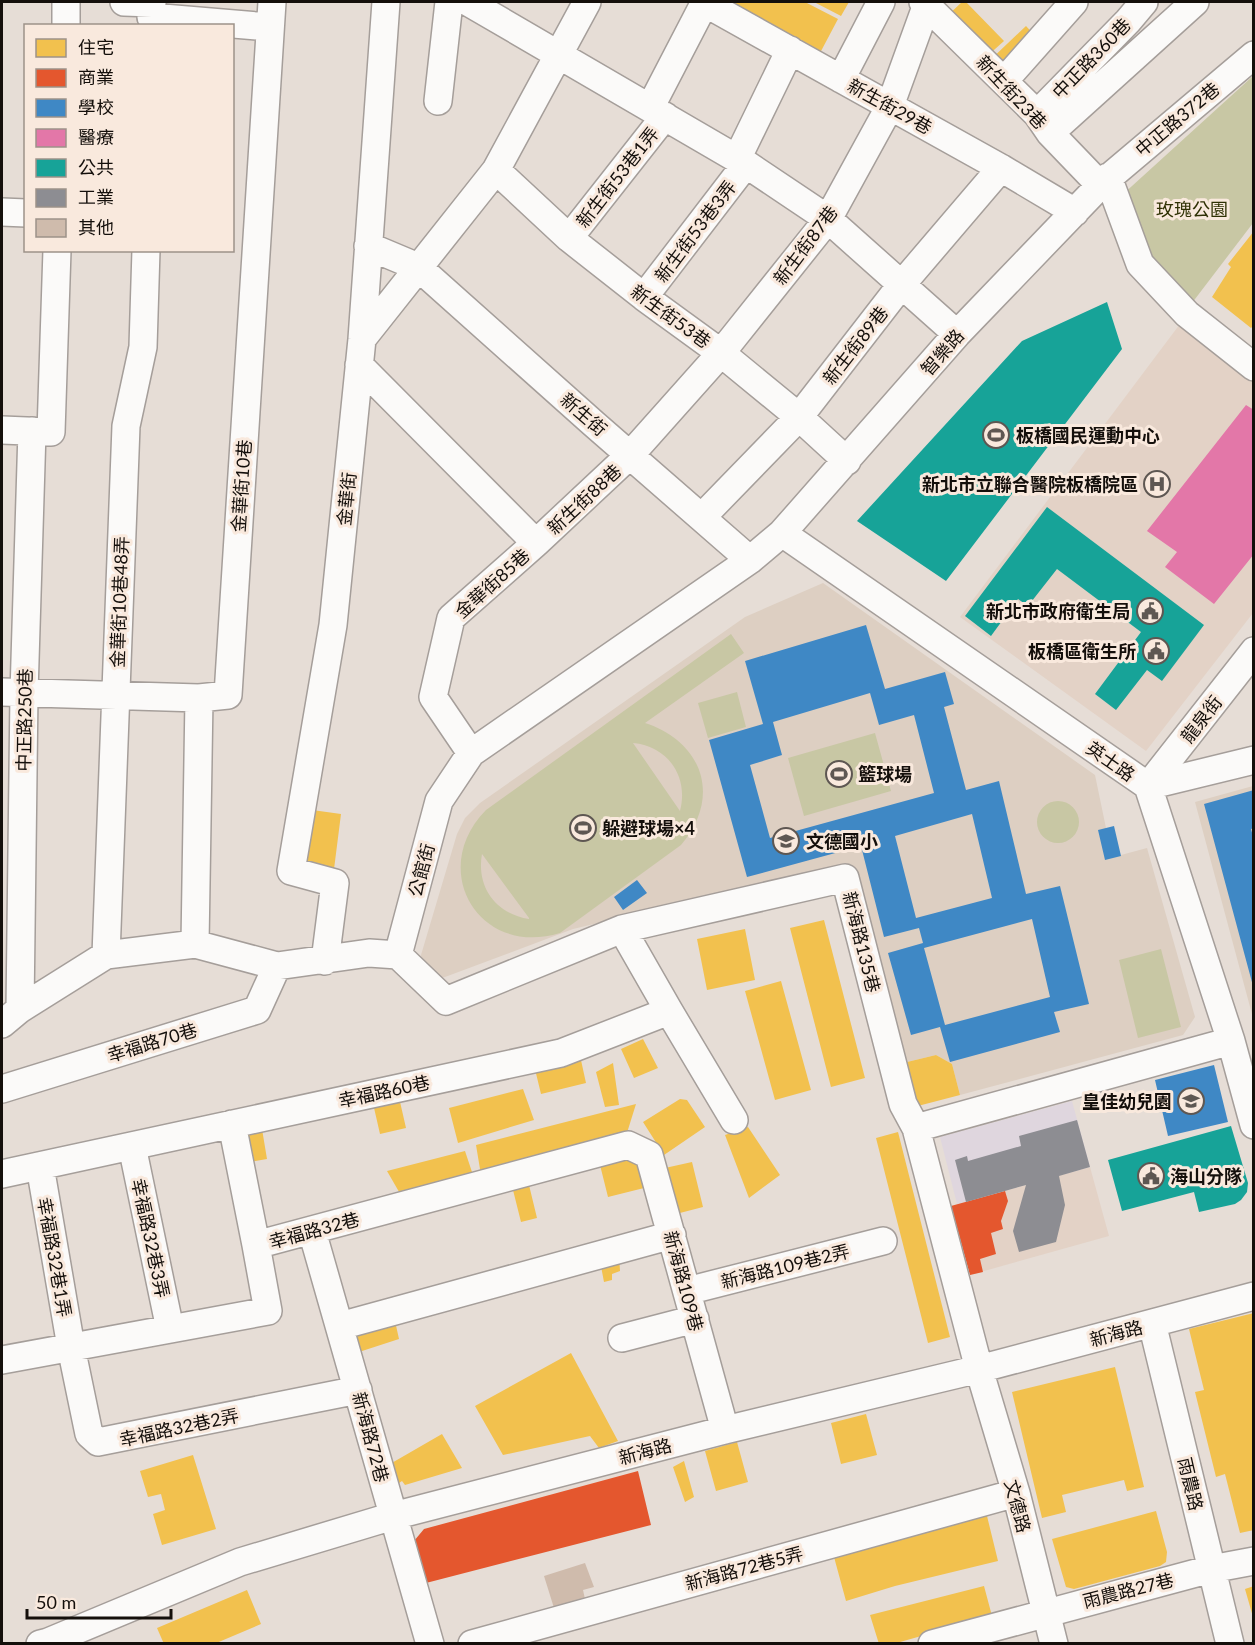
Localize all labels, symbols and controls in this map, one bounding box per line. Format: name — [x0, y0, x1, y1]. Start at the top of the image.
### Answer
street label: 中正路360巷 — [1047, 13, 1135, 103]
legend — [24, 24, 234, 252]
text: 住宅 — [78, 36, 114, 58]
street label: 新生街23巷 — [972, 51, 1052, 133]
text: 商業 — [78, 66, 114, 88]
street label: 新生街29巷 — [844, 74, 936, 138]
street label: 中正路372巷 — [1130, 77, 1224, 161]
text: 學校 — [78, 96, 114, 118]
street label: 新生街53巷1弄 — [571, 122, 663, 232]
text: 醫療 — [78, 126, 114, 148]
text: 公共 — [78, 156, 114, 178]
street label: 新生街53巷3弄 — [650, 176, 740, 286]
text: 工業 — [78, 186, 114, 208]
park label: 玫瑰公園 — [1156, 198, 1228, 220]
street label: 新生街87巷 — [768, 201, 842, 289]
text: 其他 — [78, 216, 114, 238]
street label: 新生街53巷 — [627, 280, 715, 352]
street label: 新生街89巷 — [818, 302, 892, 388]
street label: 智樂路 — [916, 324, 968, 380]
street label: 新生街 — [556, 388, 612, 440]
sports icon: 板橋國民運動中心 — [981, 420, 1011, 450]
place label: 板橋國民運動中心 — [1016, 424, 1160, 446]
street label: 金華街10巷 — [227, 439, 255, 533]
street label: 新生街88巷 — [543, 459, 625, 539]
hospital icon: 新北市立聯合醫院板橋院區 — [1142, 469, 1172, 499]
street label: 金華街 — [332, 471, 360, 527]
place label: 新北市立聯合醫院板橋院區 — [922, 473, 1138, 495]
street label: 金華街10巷48弄 — [106, 536, 132, 668]
street label: 金華街85巷 — [450, 544, 534, 622]
public building icon: 新北市政府衛生局 — [1135, 596, 1165, 626]
place label: 新北市政府衛生局 — [986, 600, 1130, 622]
public building icon: 板橋區衛生所 — [1141, 636, 1171, 666]
place label: 板橋區衛生所 — [1028, 640, 1136, 662]
street label: 中正路250巷 — [12, 668, 36, 772]
street label: 龍泉街 — [1176, 691, 1226, 747]
street label: 英士路 — [1083, 737, 1139, 785]
sports icon: 籃球場 — [824, 759, 854, 789]
place label: 籃球場 — [858, 763, 912, 785]
sports icon: 躲避球場×4 — [568, 813, 598, 843]
place label: 躲避球場×4 — [602, 817, 695, 839]
school or university icon: 文德國小 — [771, 826, 801, 856]
place label: 文德國小 — [806, 830, 878, 852]
street label: 公館街 — [403, 841, 439, 899]
street label: 新海路135巷 — [839, 889, 885, 995]
street label: 幸福路70巷 — [104, 1018, 200, 1066]
street label: 幸福路60巷 — [336, 1071, 432, 1111]
school or university icon: 皇佳幼兒園 — [1176, 1086, 1206, 1116]
place label: 皇佳幼兒園 — [1082, 1090, 1172, 1112]
public building icon: 海山分隊 — [1136, 1161, 1166, 1191]
place label: 海山分隊 — [1170, 1165, 1242, 1187]
street label: 幸福路32巷3弄 — [128, 1176, 174, 1300]
street label: 幸福路32巷1弄 — [34, 1195, 76, 1319]
street label: 幸福路32巷 — [266, 1207, 362, 1253]
street label: 新海路109巷 — [660, 1228, 708, 1334]
street label: 新海路109巷2弄 — [718, 1239, 852, 1293]
street label: 新海路 — [1087, 1315, 1145, 1351]
street label: 新海路72巷 — [348, 1389, 394, 1485]
street label: 幸福路32巷2弄 — [117, 1404, 241, 1450]
street label: 新海路 — [616, 1433, 674, 1469]
street label: 雨農路 — [1174, 1455, 1208, 1513]
street label: 文德路 — [1000, 1477, 1036, 1535]
street label: 新海路72巷5弄 — [683, 1542, 805, 1594]
street label: 雨農路27巷 — [1080, 1568, 1176, 1612]
scale bar — [27, 1582, 171, 1620]
text: 50 m — [36, 1591, 76, 1613]

